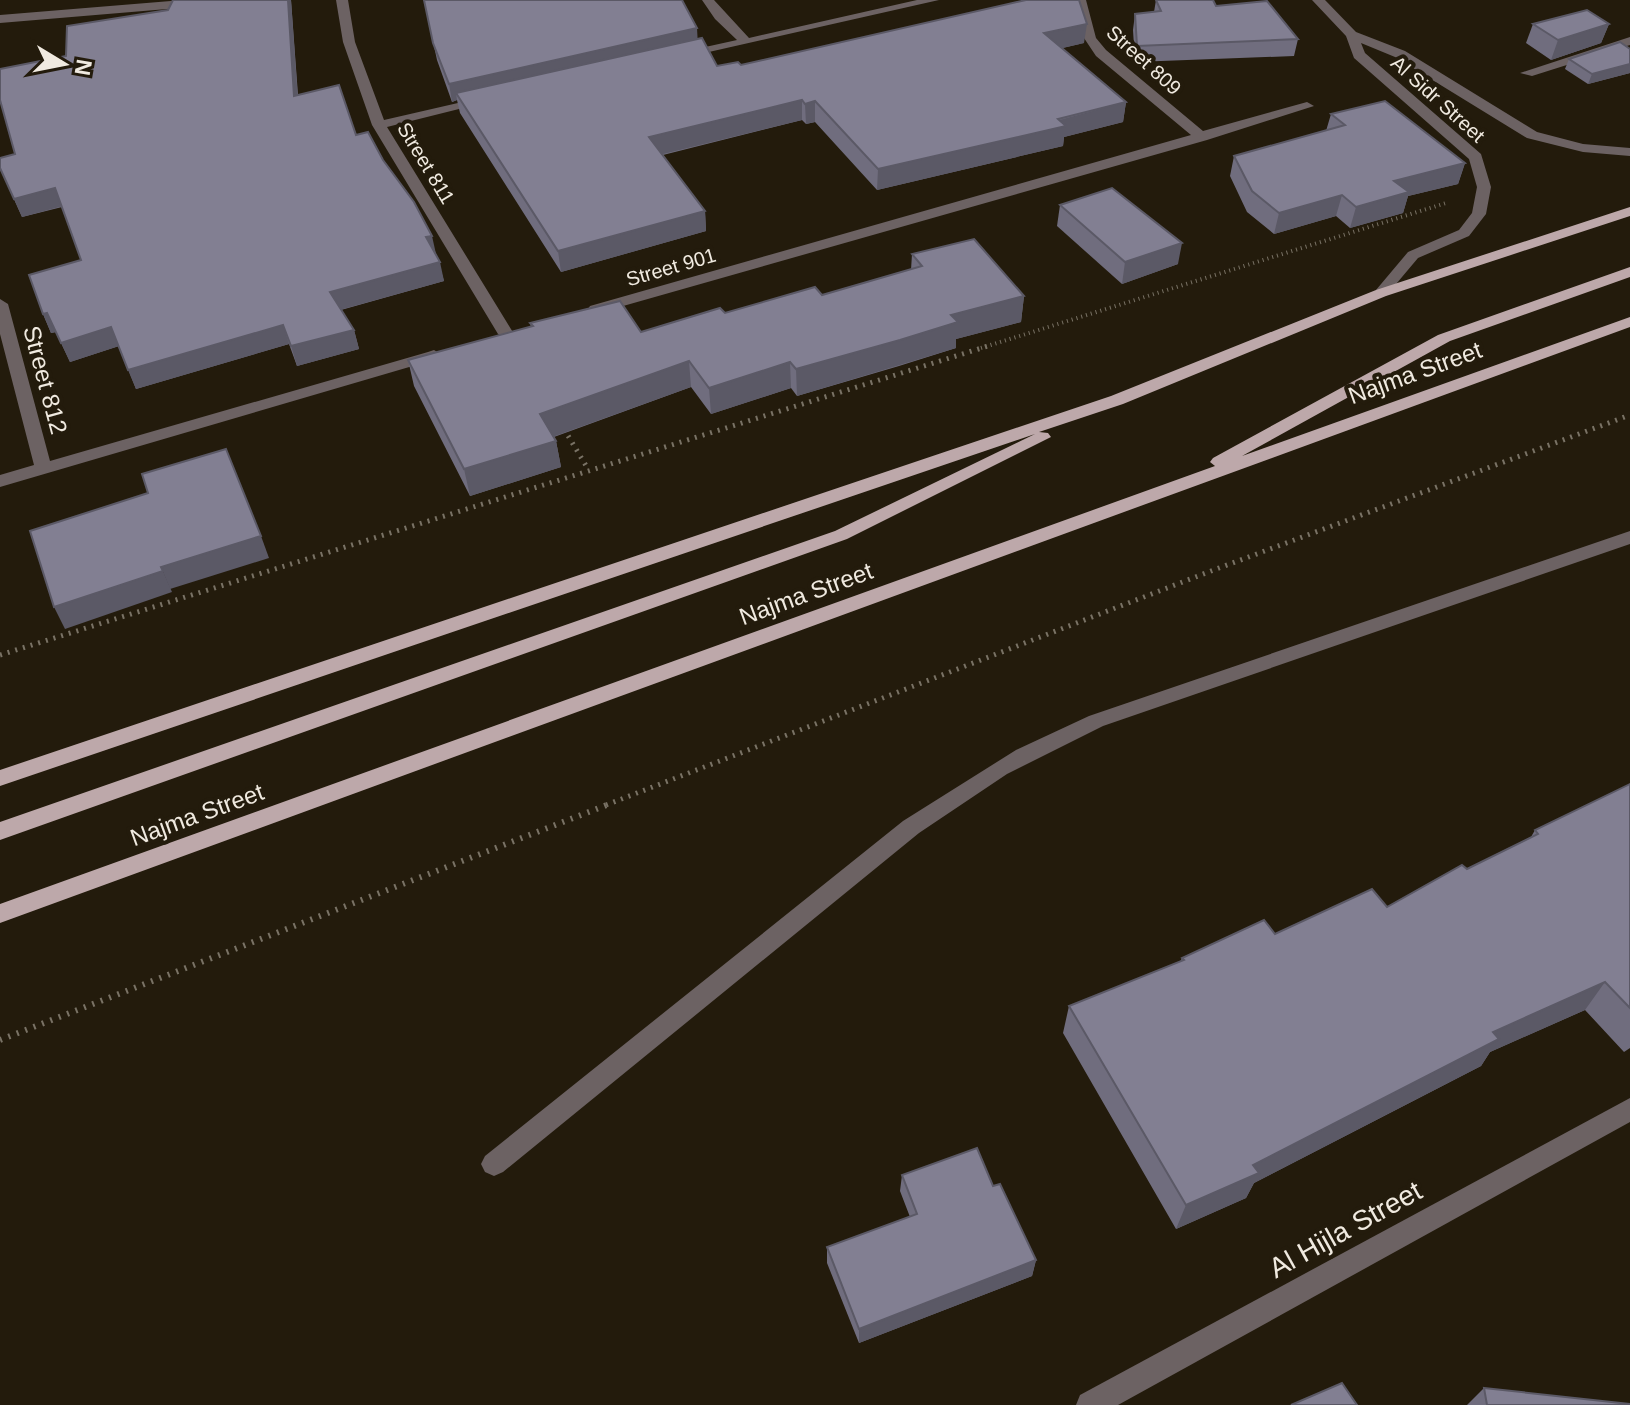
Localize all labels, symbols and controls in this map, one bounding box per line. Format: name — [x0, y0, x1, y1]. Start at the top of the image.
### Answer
street label: Street 809 — [1102, 21, 1186, 99]
north arrow — [24, 24, 104, 104]
street label: Al Sidr Street — [1387, 51, 1489, 147]
text: N — [70, 57, 97, 77]
street label: Street 811 — [393, 118, 459, 208]
street label: Street 901 — [624, 244, 718, 290]
street label: Street 812 — [18, 323, 73, 437]
street label: Najma Street — [1344, 336, 1486, 409]
street label: Najma Street — [735, 557, 877, 630]
street label: Najma Street — [126, 778, 268, 851]
street label: Al Hijla Street — [1264, 1175, 1427, 1284]

